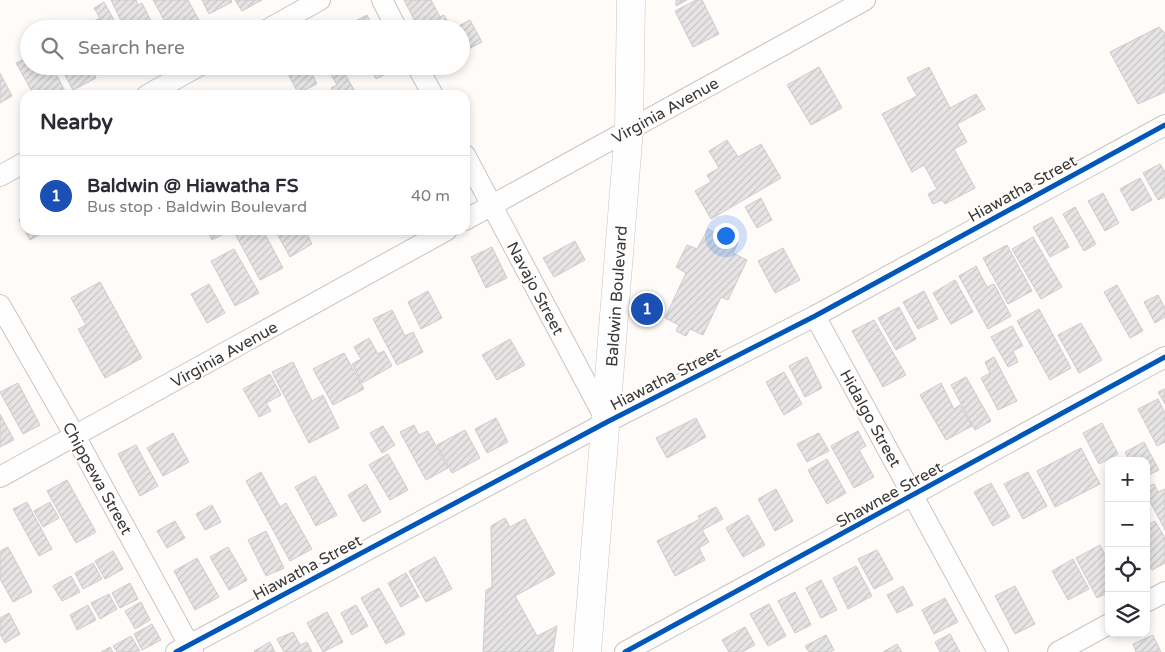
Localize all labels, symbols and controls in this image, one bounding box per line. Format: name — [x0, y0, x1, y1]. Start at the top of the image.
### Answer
search box — [20, 20, 470, 75]
icon: search — [38, 34, 66, 62]
text: Search here — [78, 37, 185, 59]
street label: Virginia Avenue — [609, 73, 722, 148]
text: Nearby — [40, 110, 113, 135]
street label: Hiawatha Street — [965, 151, 1080, 227]
text: Baldwin @ Hiawatha FS — [87, 175, 298, 197]
text: 1 — [51, 186, 61, 206]
text: 40 m — [411, 186, 450, 206]
text: Bus stop · Baldwin Boulevard — [87, 197, 307, 217]
your location — [713, 223, 739, 249]
street label: Baldwin Boulevard — [602, 225, 632, 367]
street label: Navajo Street — [502, 238, 568, 339]
pin: 1 — [631, 290, 663, 328]
street label: Virginia Avenue — [168, 317, 281, 392]
street label: Hiawatha Street — [607, 343, 724, 415]
street label: Hidalgo Street — [835, 366, 905, 471]
street label: Chippewa Street — [58, 419, 136, 538]
street label: Shawnee Street — [833, 457, 946, 532]
map controls — [1105, 457, 1150, 637]
button: + — [1105, 457, 1150, 502]
button: − — [1105, 502, 1150, 547]
street label: Hiawatha Street — [249, 531, 366, 605]
button: locate — [1105, 547, 1150, 592]
button: layers — [1105, 592, 1150, 637]

